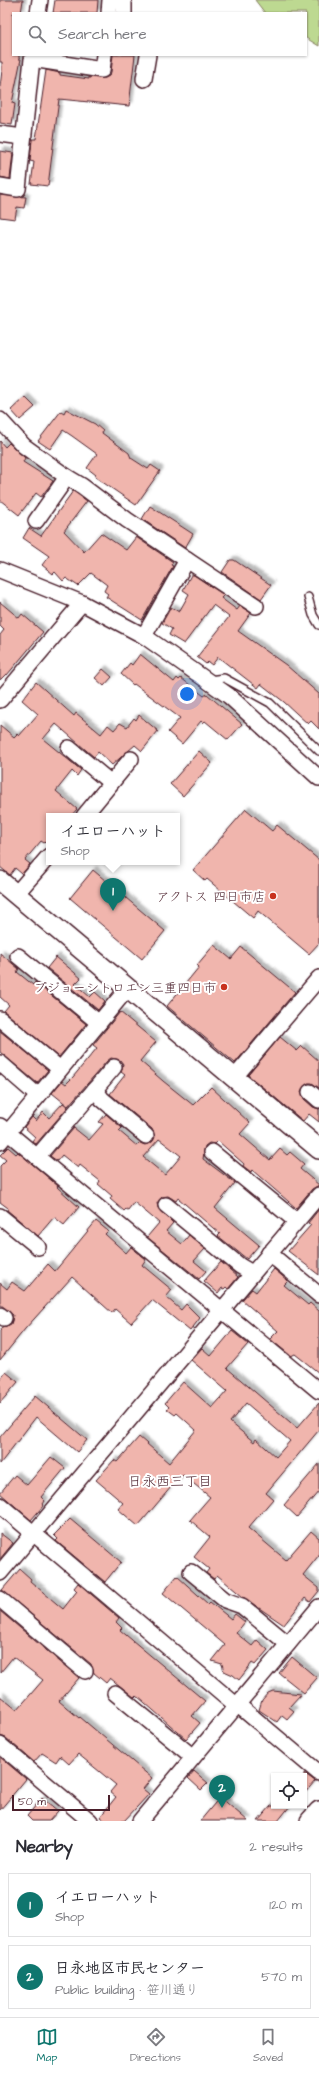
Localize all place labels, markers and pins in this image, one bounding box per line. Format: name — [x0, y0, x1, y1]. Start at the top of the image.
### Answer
pin: 1 — [100, 878, 126, 911]
place label: アクトス 四日市店 — [157, 888, 265, 906]
marker: アクトス 四日市店 — [268, 891, 278, 901]
place label: プジョーシトロエン三重四日市 — [34, 979, 216, 997]
marker: プジョーシトロエン三重四日市 — [219, 982, 229, 992]
pin: 2 — [209, 1775, 235, 1808]

